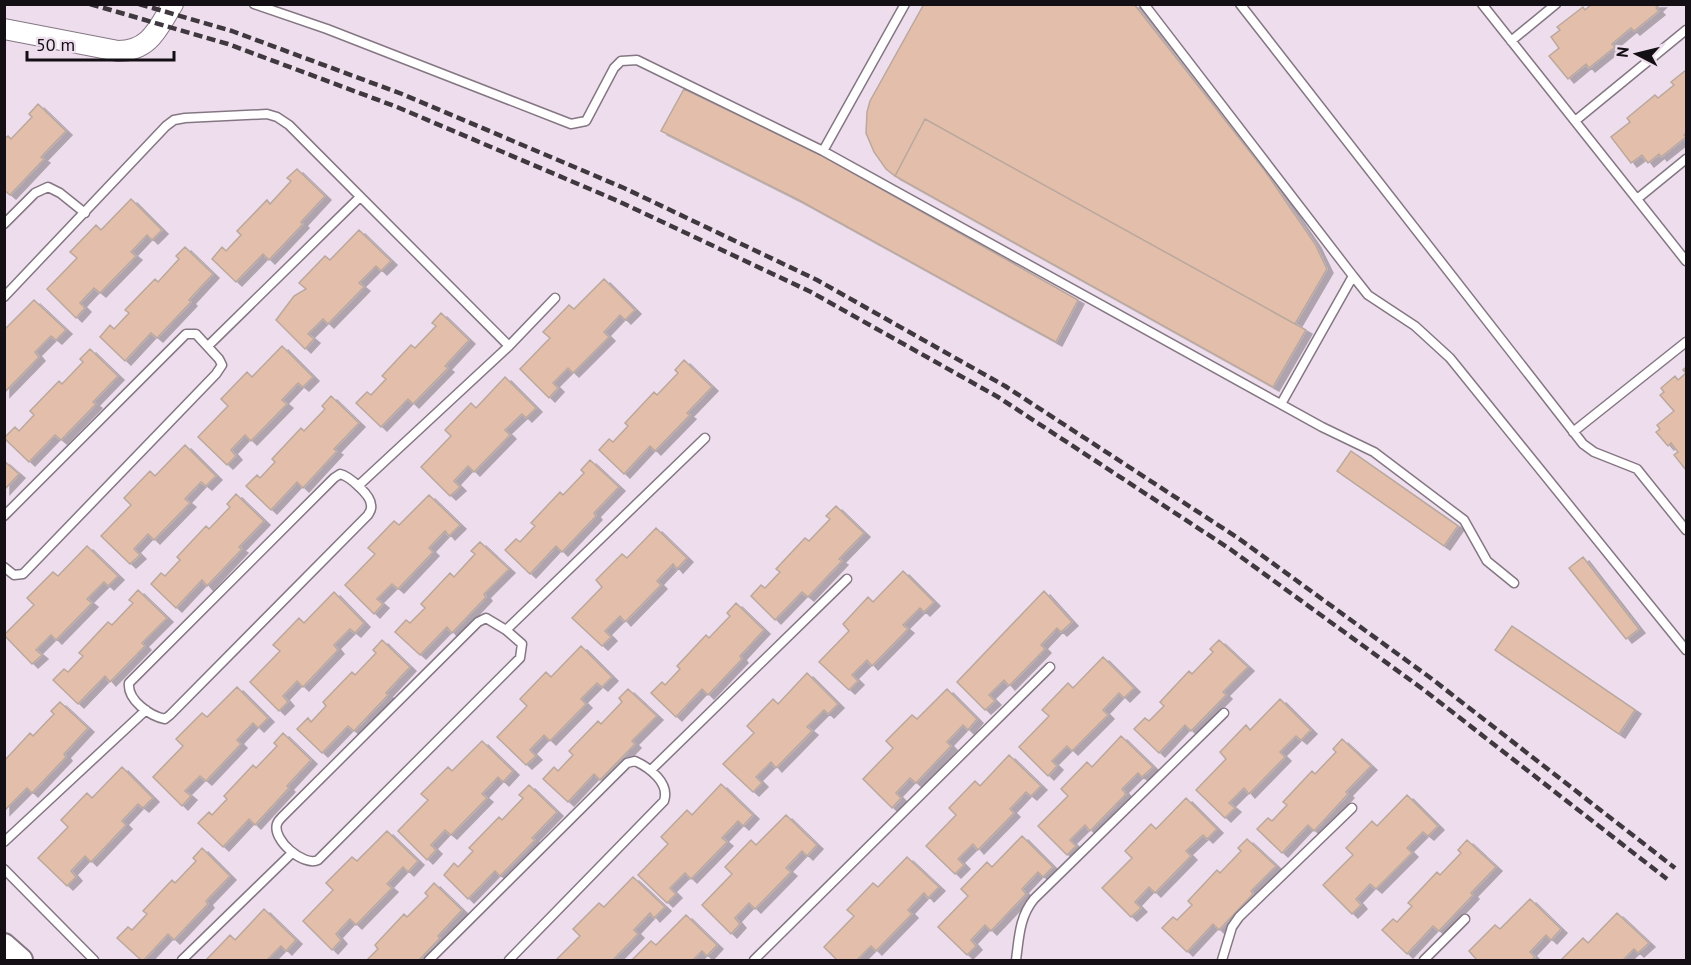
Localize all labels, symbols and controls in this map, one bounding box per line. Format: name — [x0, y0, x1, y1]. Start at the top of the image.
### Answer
scale bar — [27, 24, 174, 62]
north arrow — [1607, 24, 1667, 84]
text: 50 m — [36, 33, 75, 56]
text: N — [1612, 46, 1633, 59]

